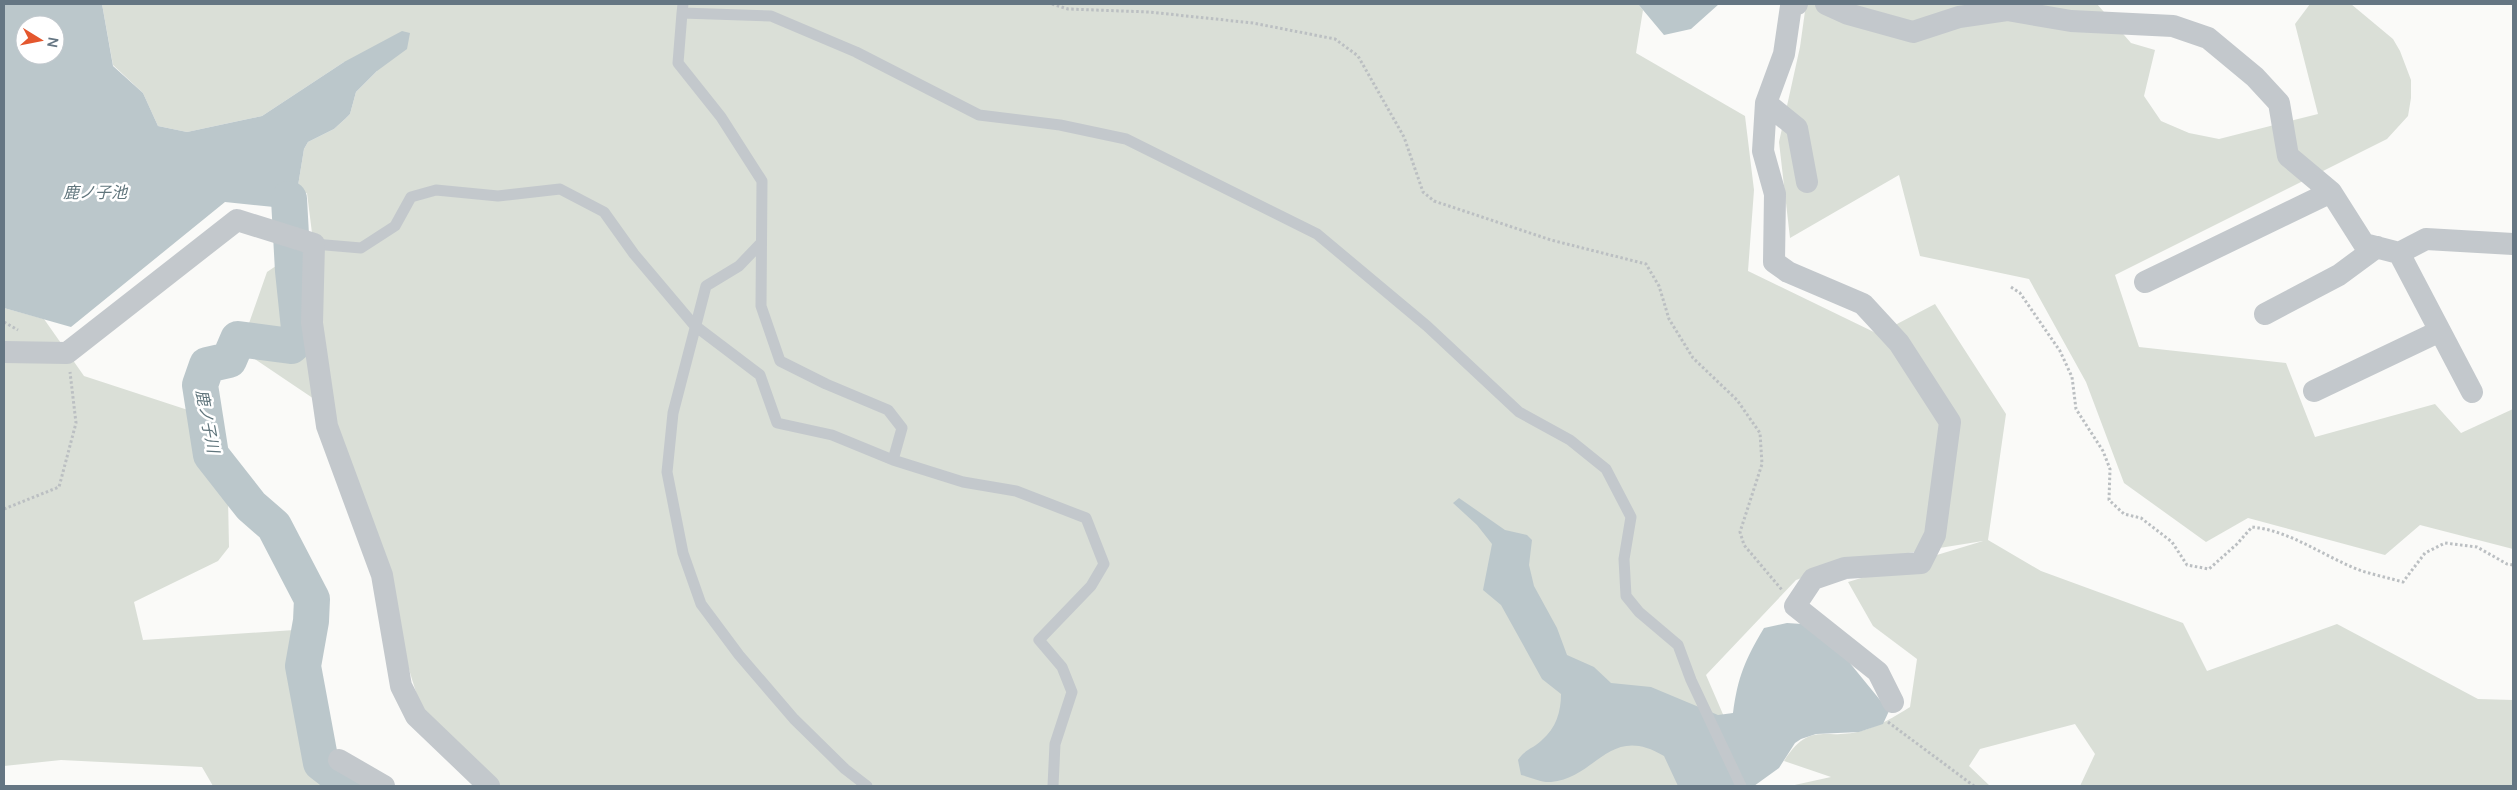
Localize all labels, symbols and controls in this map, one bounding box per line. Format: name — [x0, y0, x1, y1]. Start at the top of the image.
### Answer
north arrow — [15, 15, 65, 65]
text: N — [43, 36, 64, 49]
water label: 鹿ノ子池 — [63, 181, 129, 203]
water label: 鹿ノ子川 — [191, 387, 225, 456]

